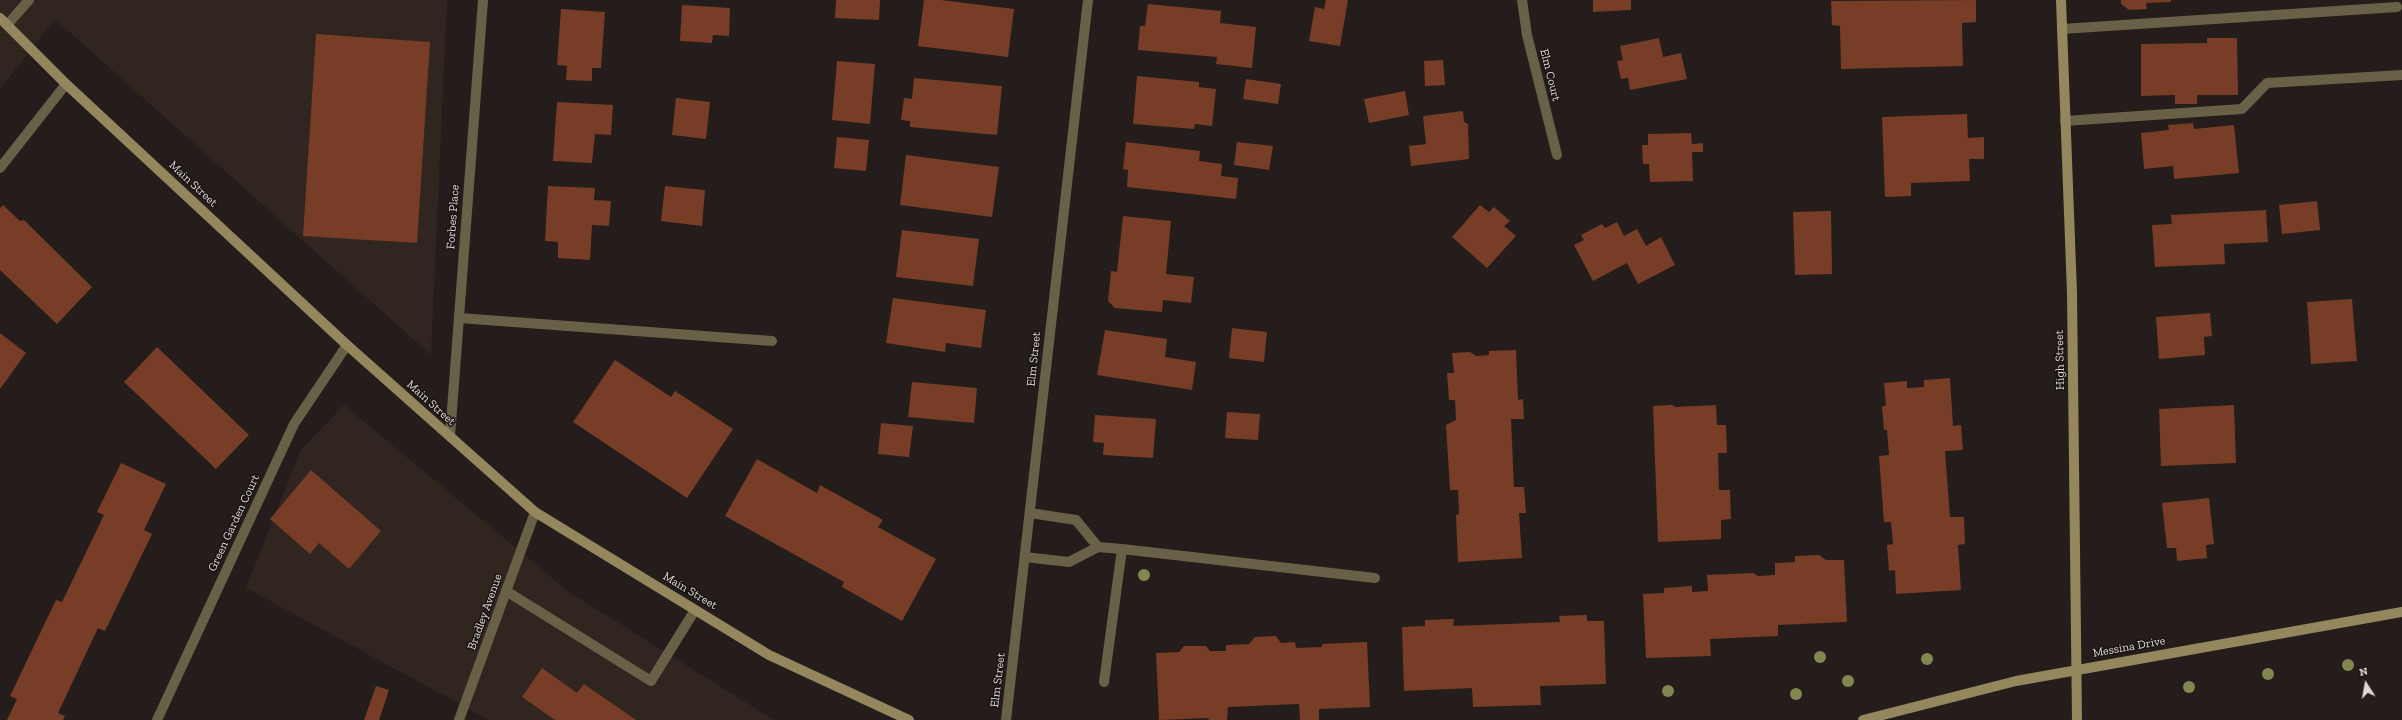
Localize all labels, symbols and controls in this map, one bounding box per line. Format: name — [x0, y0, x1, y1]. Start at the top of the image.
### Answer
street label: Elm Court — [1537, 47, 1563, 103]
street label: Main Street — [166, 158, 220, 210]
street label: Forbes Place — [444, 184, 462, 250]
street label: High Street — [2052, 330, 2068, 390]
street label: Elm Street — [1024, 331, 1044, 387]
street label: Main Street — [404, 377, 458, 429]
street label: Green Garden Court — [205, 472, 263, 574]
street label: Main Street — [660, 569, 720, 613]
street label: Bradley Avenue — [465, 572, 505, 652]
street label: Messina Drive — [2092, 634, 2166, 660]
street label: Elm Street — [988, 652, 1008, 708]
north arrow — [2346, 664, 2386, 704]
text: N — [2358, 665, 2369, 679]

